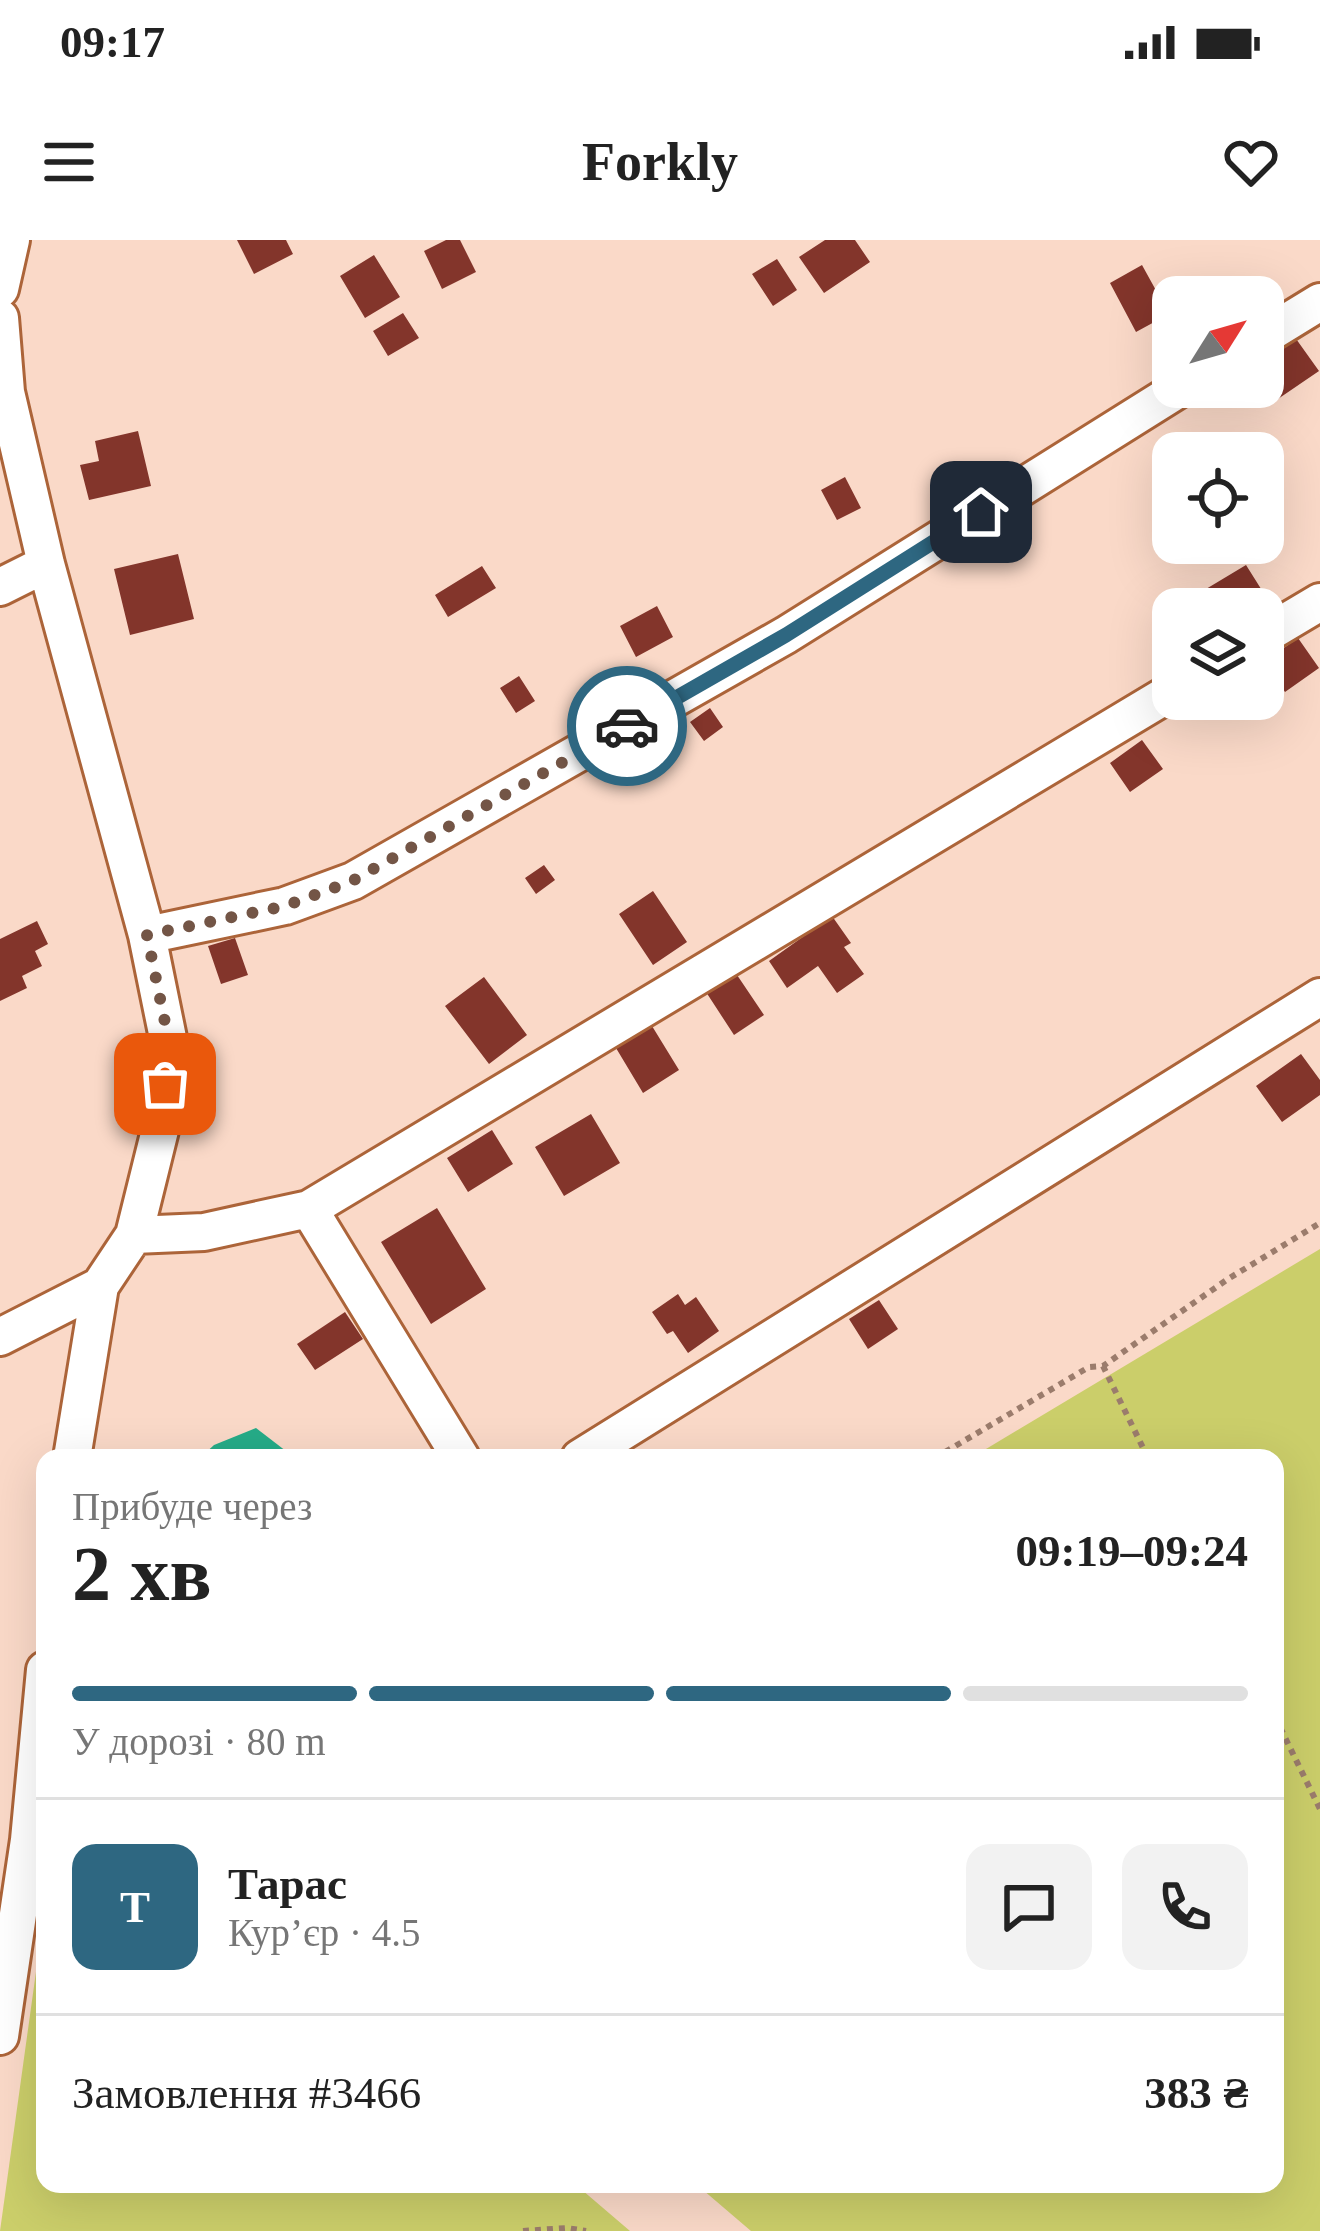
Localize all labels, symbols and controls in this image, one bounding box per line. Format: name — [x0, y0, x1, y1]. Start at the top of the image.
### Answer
text: 09:17 — [60, 17, 165, 67]
icon: menu — [36, 129, 102, 195]
icon: heart — [1218, 129, 1284, 195]
text: Forkly — [582, 132, 738, 192]
north arrow — [1152, 276, 1284, 408]
map controls — [1152, 276, 1284, 720]
button: locate — [1152, 432, 1284, 564]
pin — [930, 461, 1032, 563]
icon: home — [948, 479, 1014, 545]
button: layers — [1152, 588, 1284, 720]
courier — [567, 666, 687, 786]
icon: car — [594, 693, 660, 759]
pin — [114, 1033, 216, 1135]
icon: bag — [132, 1051, 198, 1117]
text: Прибуде через — [72, 1485, 312, 1528]
text: 09:19–09:24 — [1016, 1526, 1248, 1576]
text: 2 хв — [72, 1530, 212, 1617]
text: У дорозі · 80 m — [72, 1720, 326, 1763]
button: chat — [966, 1844, 1092, 1970]
button: phone — [1122, 1844, 1248, 1970]
text: Тарас — [228, 1859, 347, 1909]
text: Т — [120, 1882, 150, 1932]
text: Кур’єр · 4.5 — [228, 1911, 421, 1954]
text: Замовлення #3466 — [72, 2068, 421, 2118]
text: 383 ₴ — [1144, 2068, 1248, 2118]

